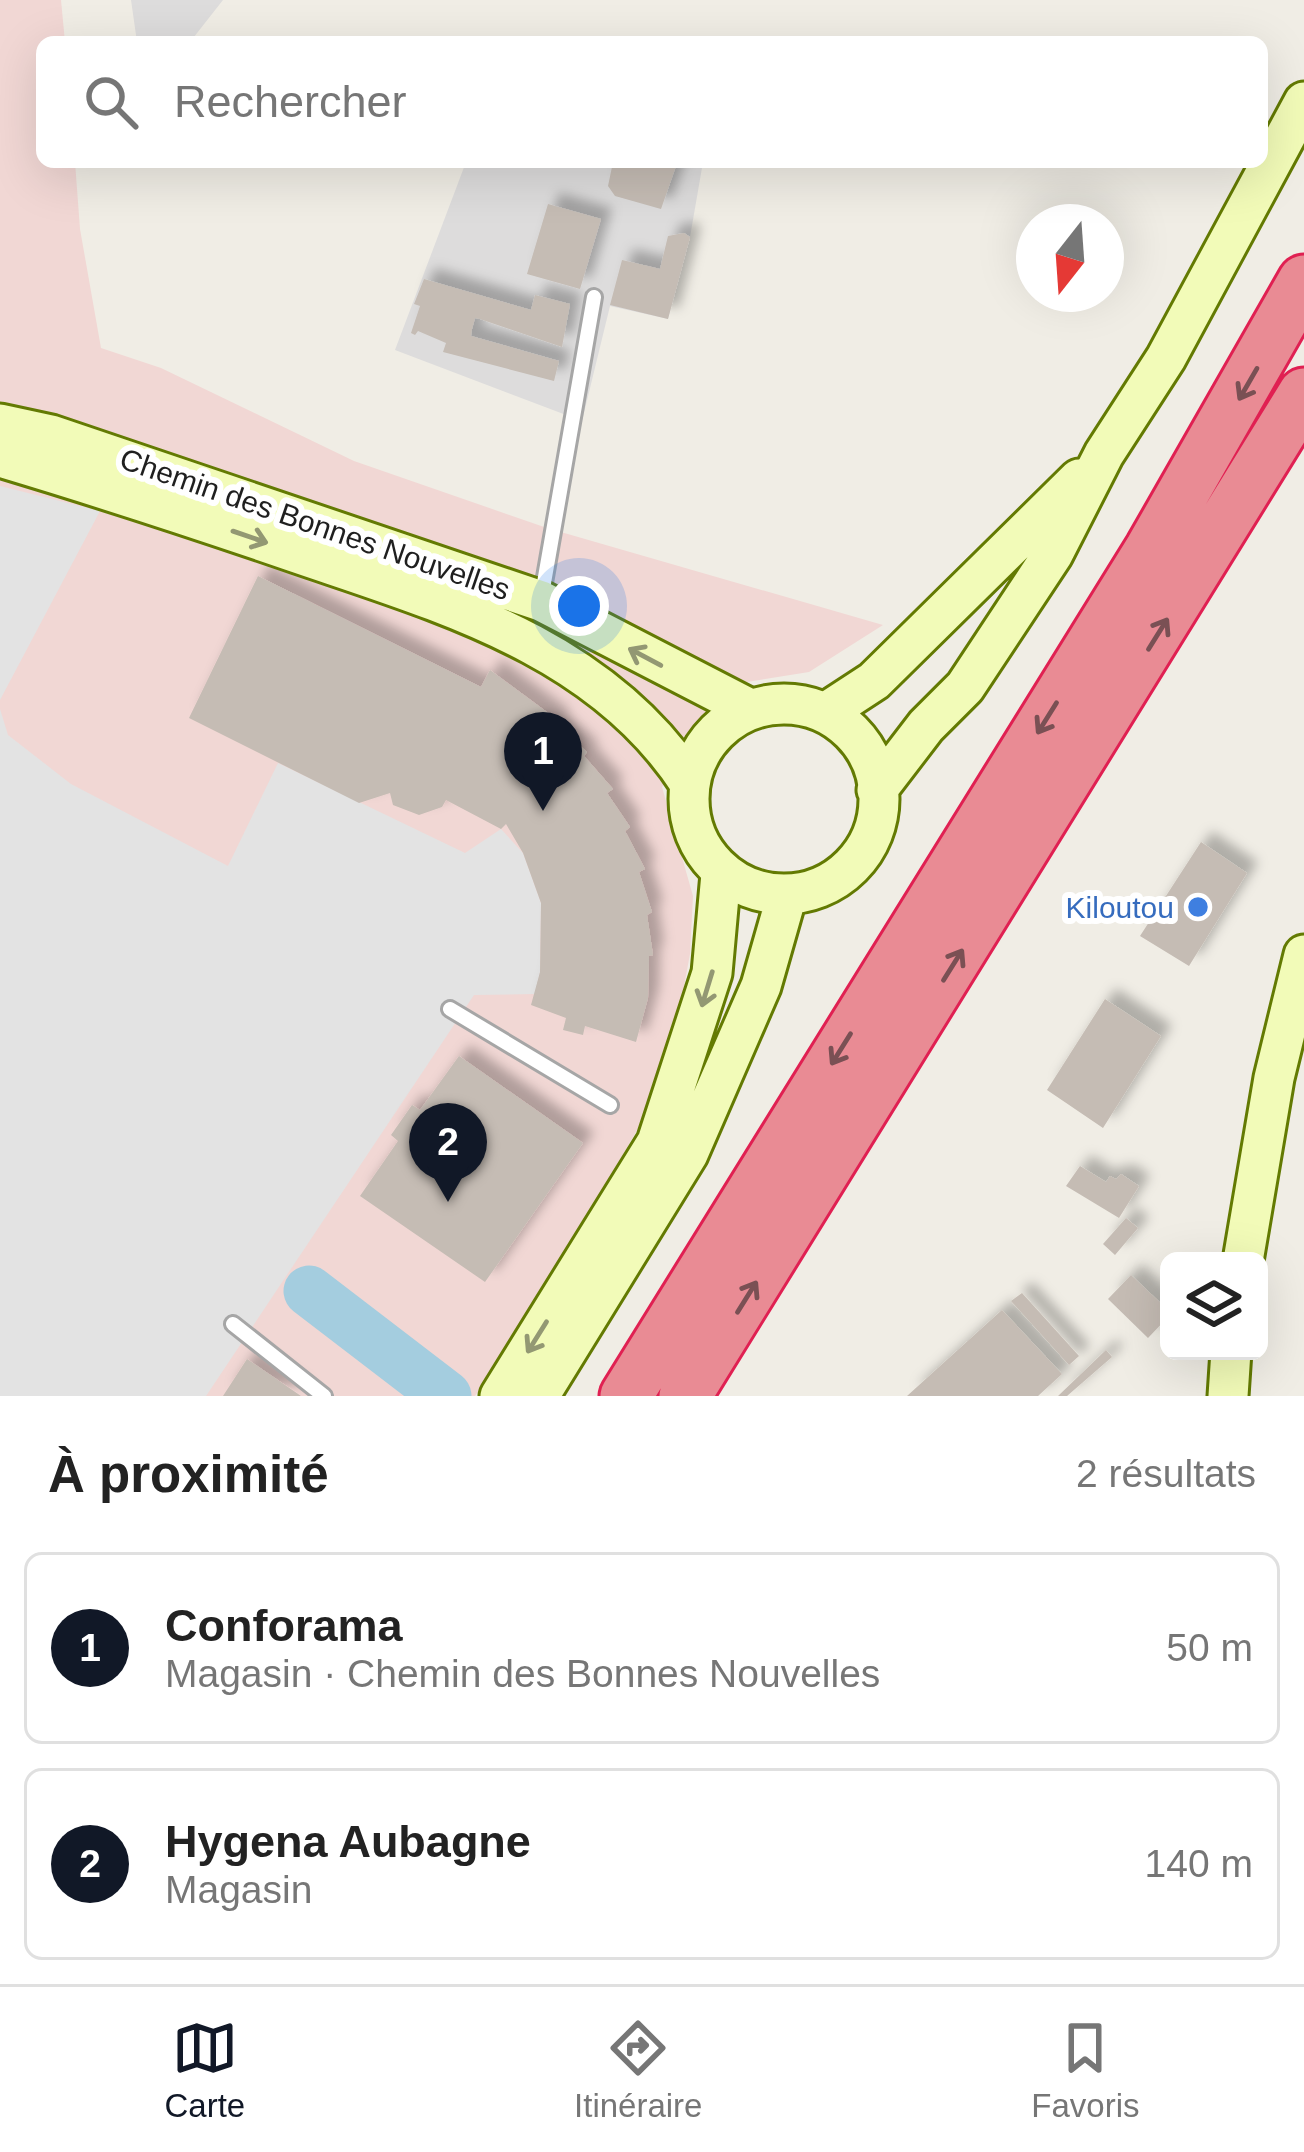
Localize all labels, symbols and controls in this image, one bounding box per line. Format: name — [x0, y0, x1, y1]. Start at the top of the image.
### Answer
search box — [36, 36, 1268, 168]
icon: search — [78, 69, 144, 135]
text: Rechercher — [174, 76, 407, 127]
north arrow — [1016, 204, 1124, 312]
one-way arrow — [1236, 366, 1260, 401]
street label: Chemin des Bonnes Nouvelles — [116, 442, 514, 606]
one-way arrow — [230, 527, 268, 549]
your location — [549, 576, 609, 636]
one-way arrow — [1146, 618, 1170, 652]
one-way arrow — [629, 645, 664, 668]
one-way arrow — [1034, 700, 1059, 734]
pin: 1 — [504, 712, 582, 811]
place label: Kiloutou — [1066, 891, 1174, 924]
marker: Kiloutou — [1185, 894, 1211, 920]
one-way arrow — [940, 949, 965, 983]
one-way arrow — [695, 969, 717, 1007]
one-way arrow — [829, 1031, 853, 1065]
pin: 2 — [409, 1103, 487, 1202]
map controls — [1160, 1252, 1268, 1360]
button: layers — [1160, 1252, 1268, 1360]
one-way arrow — [735, 1280, 759, 1314]
one-way arrow — [525, 1319, 549, 1353]
text: À proximité — [48, 1446, 329, 1503]
text: 2 résultats — [1076, 1452, 1256, 1495]
text: Conforama — [165, 1600, 403, 1651]
text: 1 — [79, 1626, 101, 1669]
text: 50 m — [1166, 1626, 1253, 1669]
text: Magasin · Chemin des Bonnes Nouvelles — [165, 1652, 880, 1695]
text: Hygena Aubagne — [165, 1816, 531, 1867]
text: 2 — [79, 1842, 101, 1885]
text: 140 m — [1145, 1842, 1253, 1885]
text: Magasin — [165, 1868, 312, 1911]
tab: Carte — [164, 2015, 245, 2125]
tab: Itinéraire — [574, 2015, 702, 2125]
tab: Favoris — [1031, 2015, 1140, 2125]

